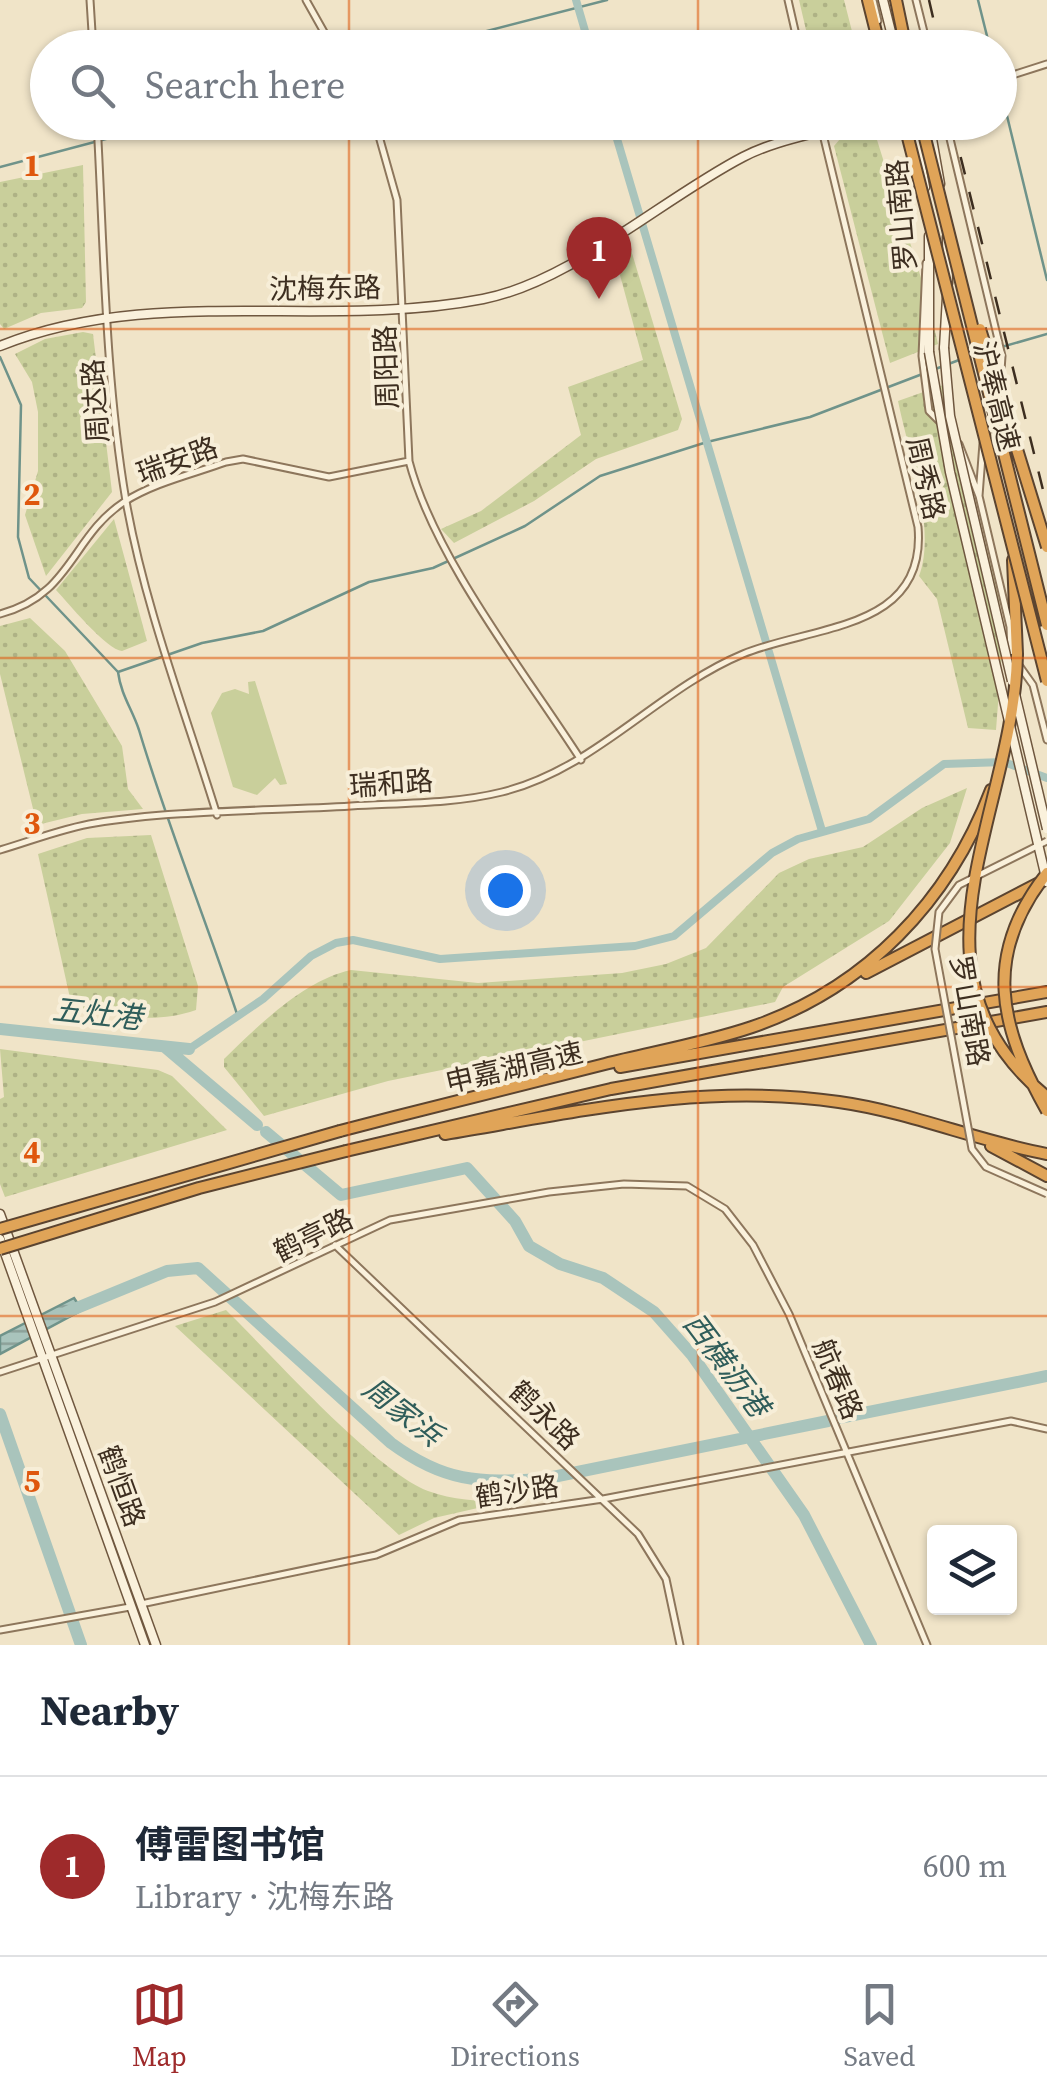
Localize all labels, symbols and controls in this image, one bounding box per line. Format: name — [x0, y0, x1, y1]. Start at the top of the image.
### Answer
search box — [30, 30, 1017, 140]
icon: search — [65, 58, 120, 113]
text: Search here — [145, 59, 345, 111]
text: 1 — [23, 143, 41, 187]
street label: 罗山南路 — [877, 158, 925, 272]
pin: 1 — [566, 216, 632, 299]
street label: 沈梅东路 — [269, 268, 381, 308]
street label: 周阳路 — [366, 324, 406, 410]
street label: 沪奉高速 — [965, 337, 1029, 455]
street label: 周达路 — [73, 358, 117, 444]
street label: 瑞安路 — [131, 428, 223, 492]
street label: 周秀路 — [898, 433, 954, 523]
text: 2 — [23, 472, 41, 516]
street label: 瑞和路 — [348, 761, 434, 805]
text: 3 — [23, 801, 41, 845]
your location — [480, 865, 531, 916]
street label: 罗山南路 — [942, 953, 998, 1069]
water label: 五灶港 — [50, 988, 148, 1039]
street label: 申嘉湖高速 — [442, 1033, 586, 1101]
text: 4 — [23, 1130, 41, 1174]
street label: 鹤亭路 — [267, 1200, 359, 1270]
water label: 西横沥港 — [674, 1304, 781, 1428]
street label: 航春路 — [804, 1333, 872, 1425]
water label: 周家浜 — [354, 1368, 453, 1457]
street label: 鹤永路 — [502, 1372, 588, 1458]
street label: 鹤恒路 — [90, 1440, 154, 1532]
text: 5 — [23, 1459, 41, 1503]
street label: 鹤沙路 — [473, 1466, 561, 1516]
map controls — [927, 1525, 1017, 1615]
button: layers — [927, 1525, 1017, 1615]
text: Nearby — [40, 1681, 179, 1739]
text: 傅雷图书馆 — [135, 1819, 325, 1871]
text: 1 — [64, 1844, 81, 1888]
text: 600 m — [923, 1844, 1007, 1888]
text: Library · 沈梅东路 — [135, 1875, 394, 1919]
tab: Map — [132, 1977, 187, 2075]
tab: Directions — [450, 1977, 580, 2075]
tab: Saved — [843, 1977, 915, 2075]

